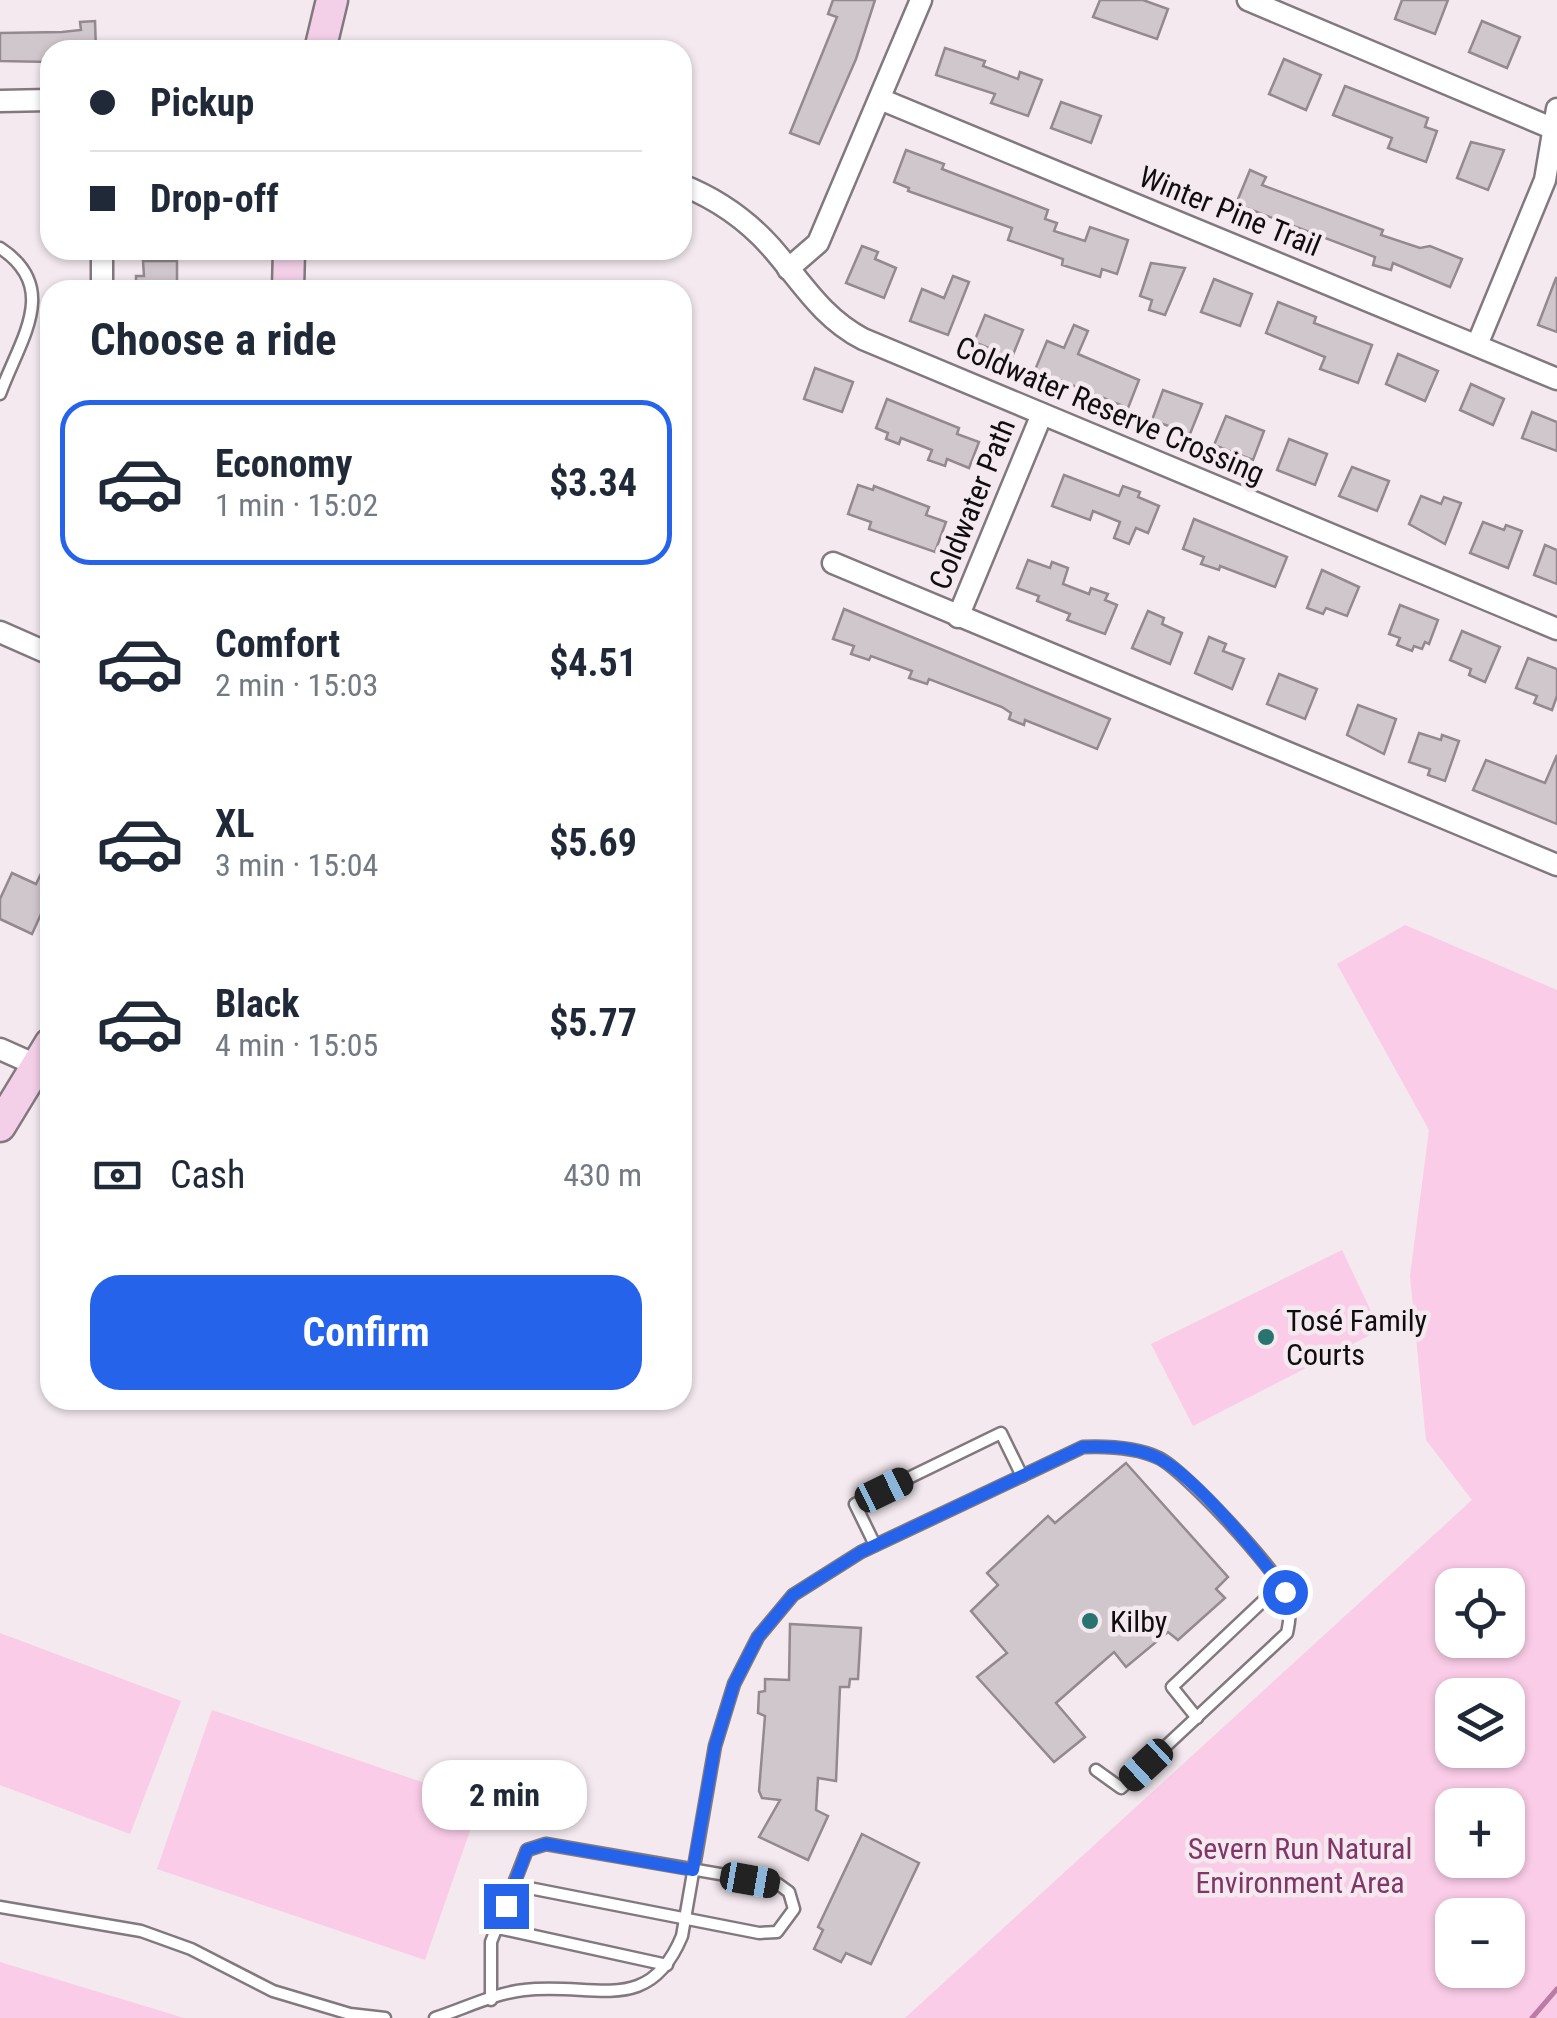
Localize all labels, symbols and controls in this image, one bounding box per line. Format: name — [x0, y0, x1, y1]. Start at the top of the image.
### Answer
text: Pickup — [150, 81, 254, 125]
street label: Winter Pine Trail — [1134, 159, 1326, 263]
text: Drop-off — [150, 177, 279, 221]
text: Choose a ride — [90, 313, 337, 366]
street label: Coldwater Reserve Crossing — [950, 329, 1270, 491]
street label: Coldwater Path — [922, 414, 1022, 594]
icon: car — [95, 438, 185, 528]
text: Economy — [215, 442, 352, 486]
text: $3.34 — [549, 461, 637, 505]
text: 1 min · 15:02 — [215, 486, 378, 524]
icon: car — [95, 618, 185, 708]
text: Comfort — [215, 622, 340, 666]
text: $4.51 — [549, 641, 637, 685]
text: 2 min · 15:03 — [215, 666, 378, 704]
icon: car — [95, 798, 185, 888]
text: XL — [215, 802, 254, 846]
text: $5.69 — [549, 821, 637, 865]
text: 3 min · 15:04 — [215, 846, 378, 884]
icon: car — [95, 978, 185, 1068]
text: Black — [215, 982, 299, 1026]
text: $5.77 — [549, 1001, 637, 1045]
text: 4 min · 15:05 — [215, 1026, 378, 1064]
icon: cash — [90, 1148, 145, 1203]
text: Cash — [170, 1153, 245, 1197]
text: 430 m — [563, 1156, 642, 1194]
button: Confirm — [90, 1275, 642, 1390]
place label: Tosé Family Courts — [1286, 1303, 1427, 1372]
marker: Tosé Family Courts — [1255, 1326, 1277, 1348]
car — [850, 1463, 918, 1517]
map controls — [1435, 1568, 1525, 1988]
button: locate — [1435, 1568, 1525, 1658]
route start — [1263, 1570, 1308, 1615]
place label: Kilby — [1110, 1604, 1167, 1639]
marker: Kilby — [1079, 1610, 1101, 1632]
button: layers — [1435, 1678, 1525, 1768]
car — [1114, 1734, 1178, 1796]
callout: 2 min — [424, 1761, 588, 1831]
text: 2 min — [469, 1776, 540, 1814]
button: + — [1435, 1788, 1525, 1878]
park label: Severn Run Natural Environment Area — [1188, 1831, 1412, 1900]
car — [718, 1860, 782, 1900]
route end — [484, 1884, 529, 1929]
button: − — [1435, 1898, 1525, 1988]

